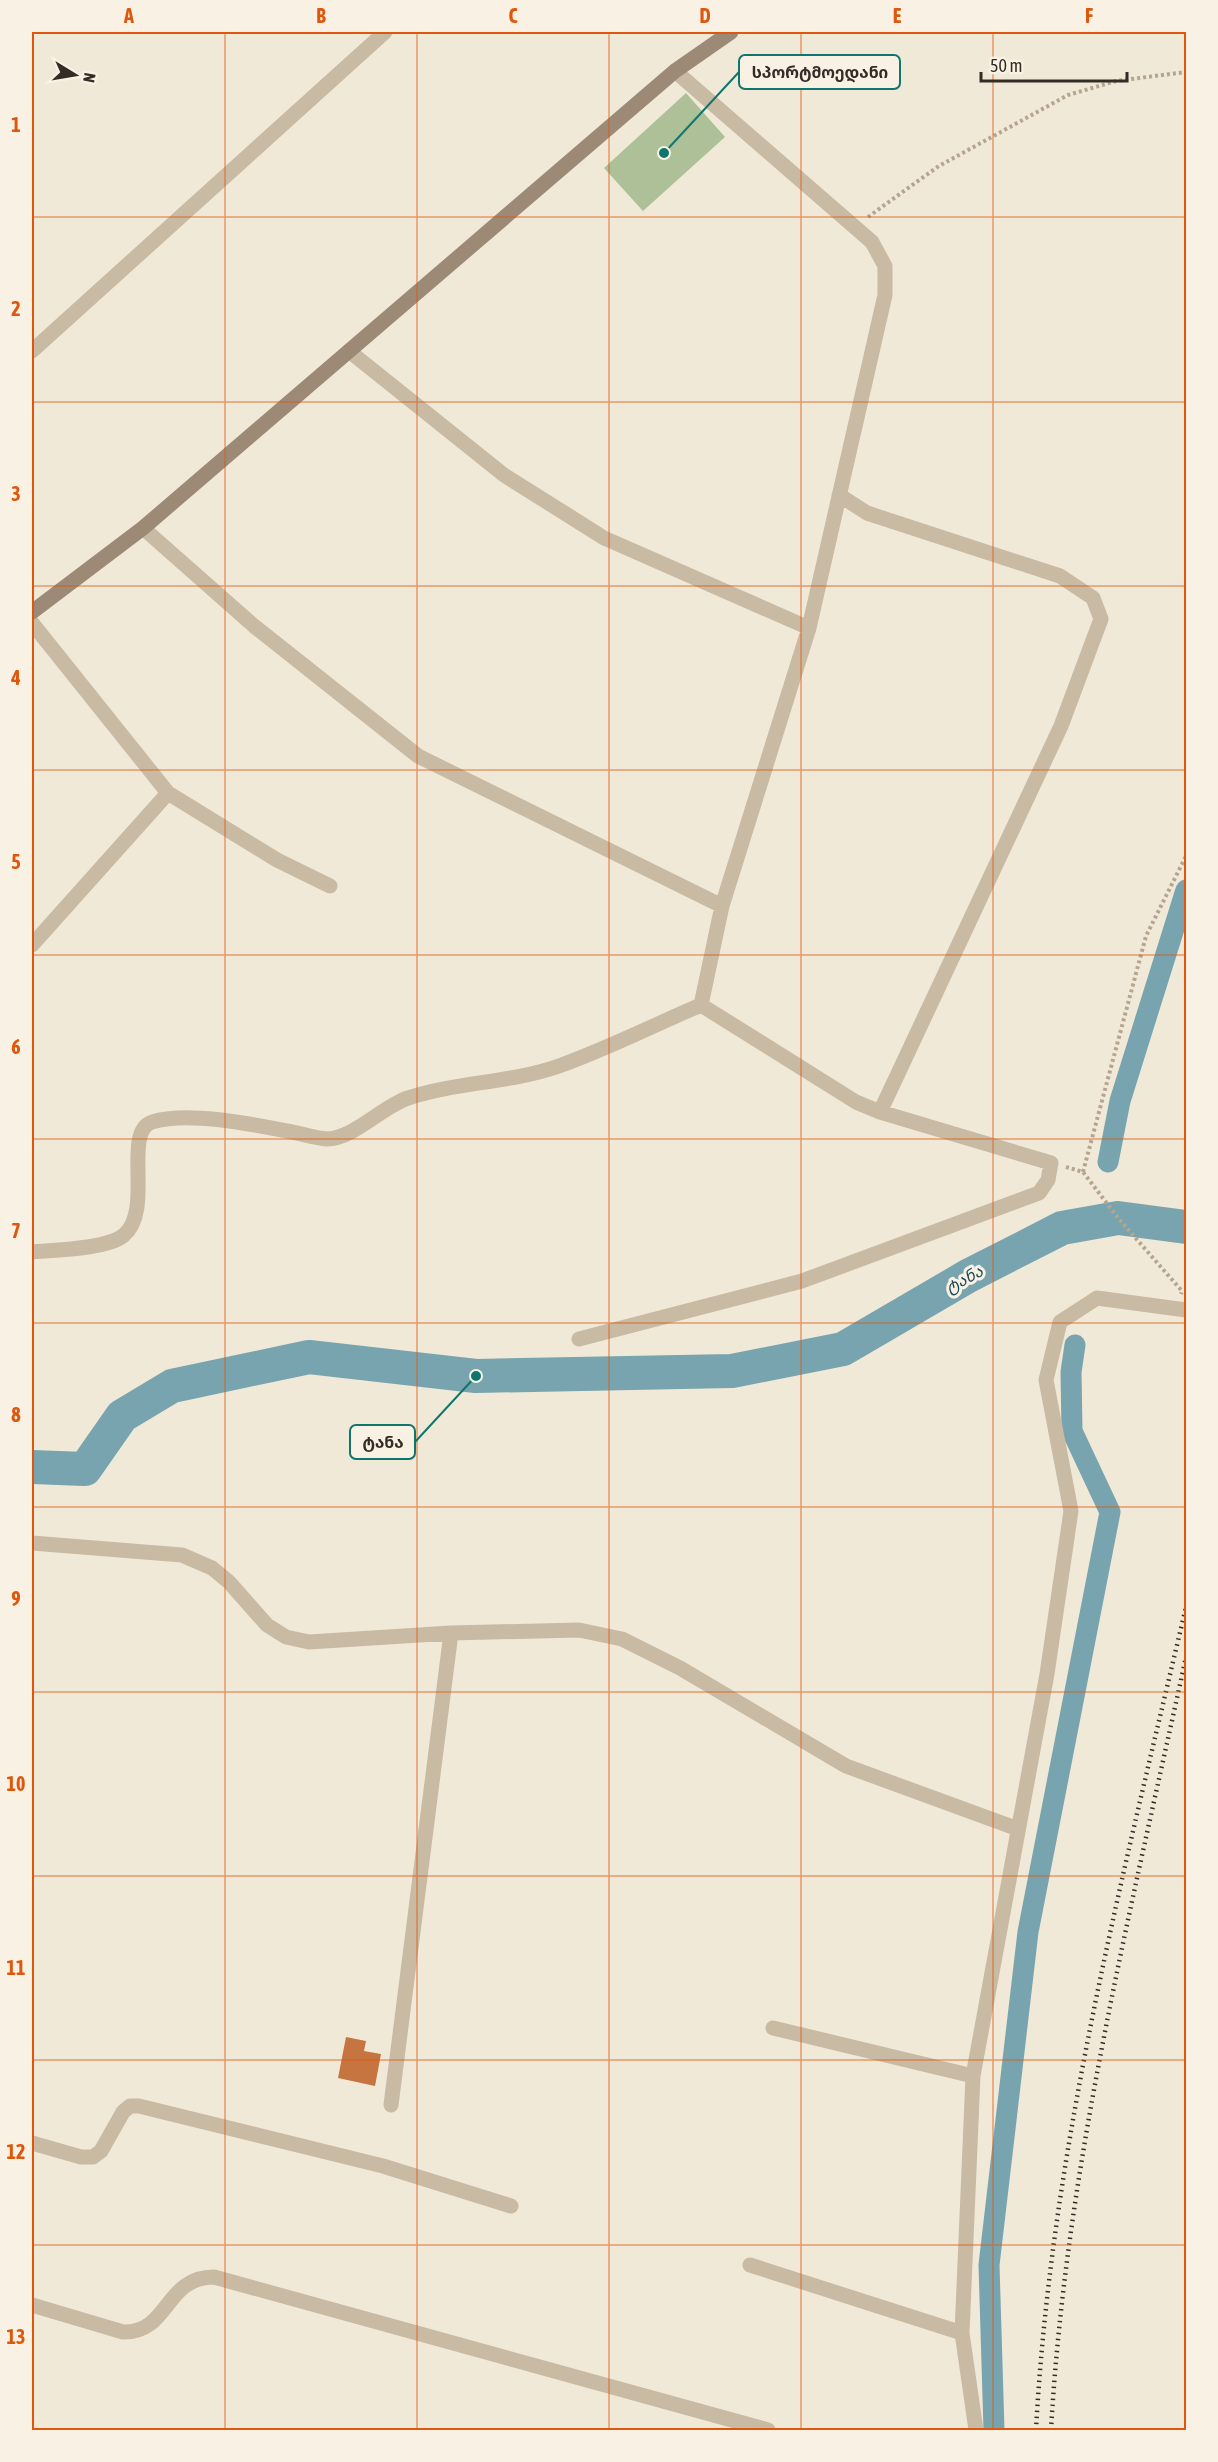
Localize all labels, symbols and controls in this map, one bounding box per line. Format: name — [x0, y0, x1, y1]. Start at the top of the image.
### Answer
text: A — [123, 4, 134, 27]
text: B — [316, 4, 326, 27]
text: C — [509, 4, 518, 27]
text: D — [699, 4, 711, 27]
text: E — [893, 4, 902, 27]
text: F — [1085, 4, 1093, 27]
north arrow — [45, 45, 105, 105]
scale bar — [981, 45, 1126, 83]
callout: სპორტმოედანი — [739, 55, 900, 89]
text: 50 m — [990, 55, 1022, 76]
text: სპორტმოედანი — [752, 63, 888, 83]
text: N — [80, 72, 99, 84]
text: 1 — [11, 113, 21, 136]
text: 2 — [11, 297, 21, 320]
text: 3 — [11, 482, 21, 505]
text: 4 — [10, 666, 21, 689]
text: 5 — [11, 850, 21, 873]
text: 6 — [11, 1035, 21, 1058]
text: 7 — [11, 1219, 21, 1242]
water label: ტანა — [942, 1261, 986, 1297]
text: 8 — [11, 1403, 21, 1426]
callout: ტანა — [350, 1425, 415, 1459]
text: ტანა — [362, 1433, 404, 1452]
text: 9 — [11, 1587, 21, 1610]
text: 10 — [7, 1772, 25, 1795]
text: 11 — [7, 1956, 25, 1979]
text: 12 — [7, 2140, 25, 2163]
text: 13 — [7, 2325, 25, 2348]

